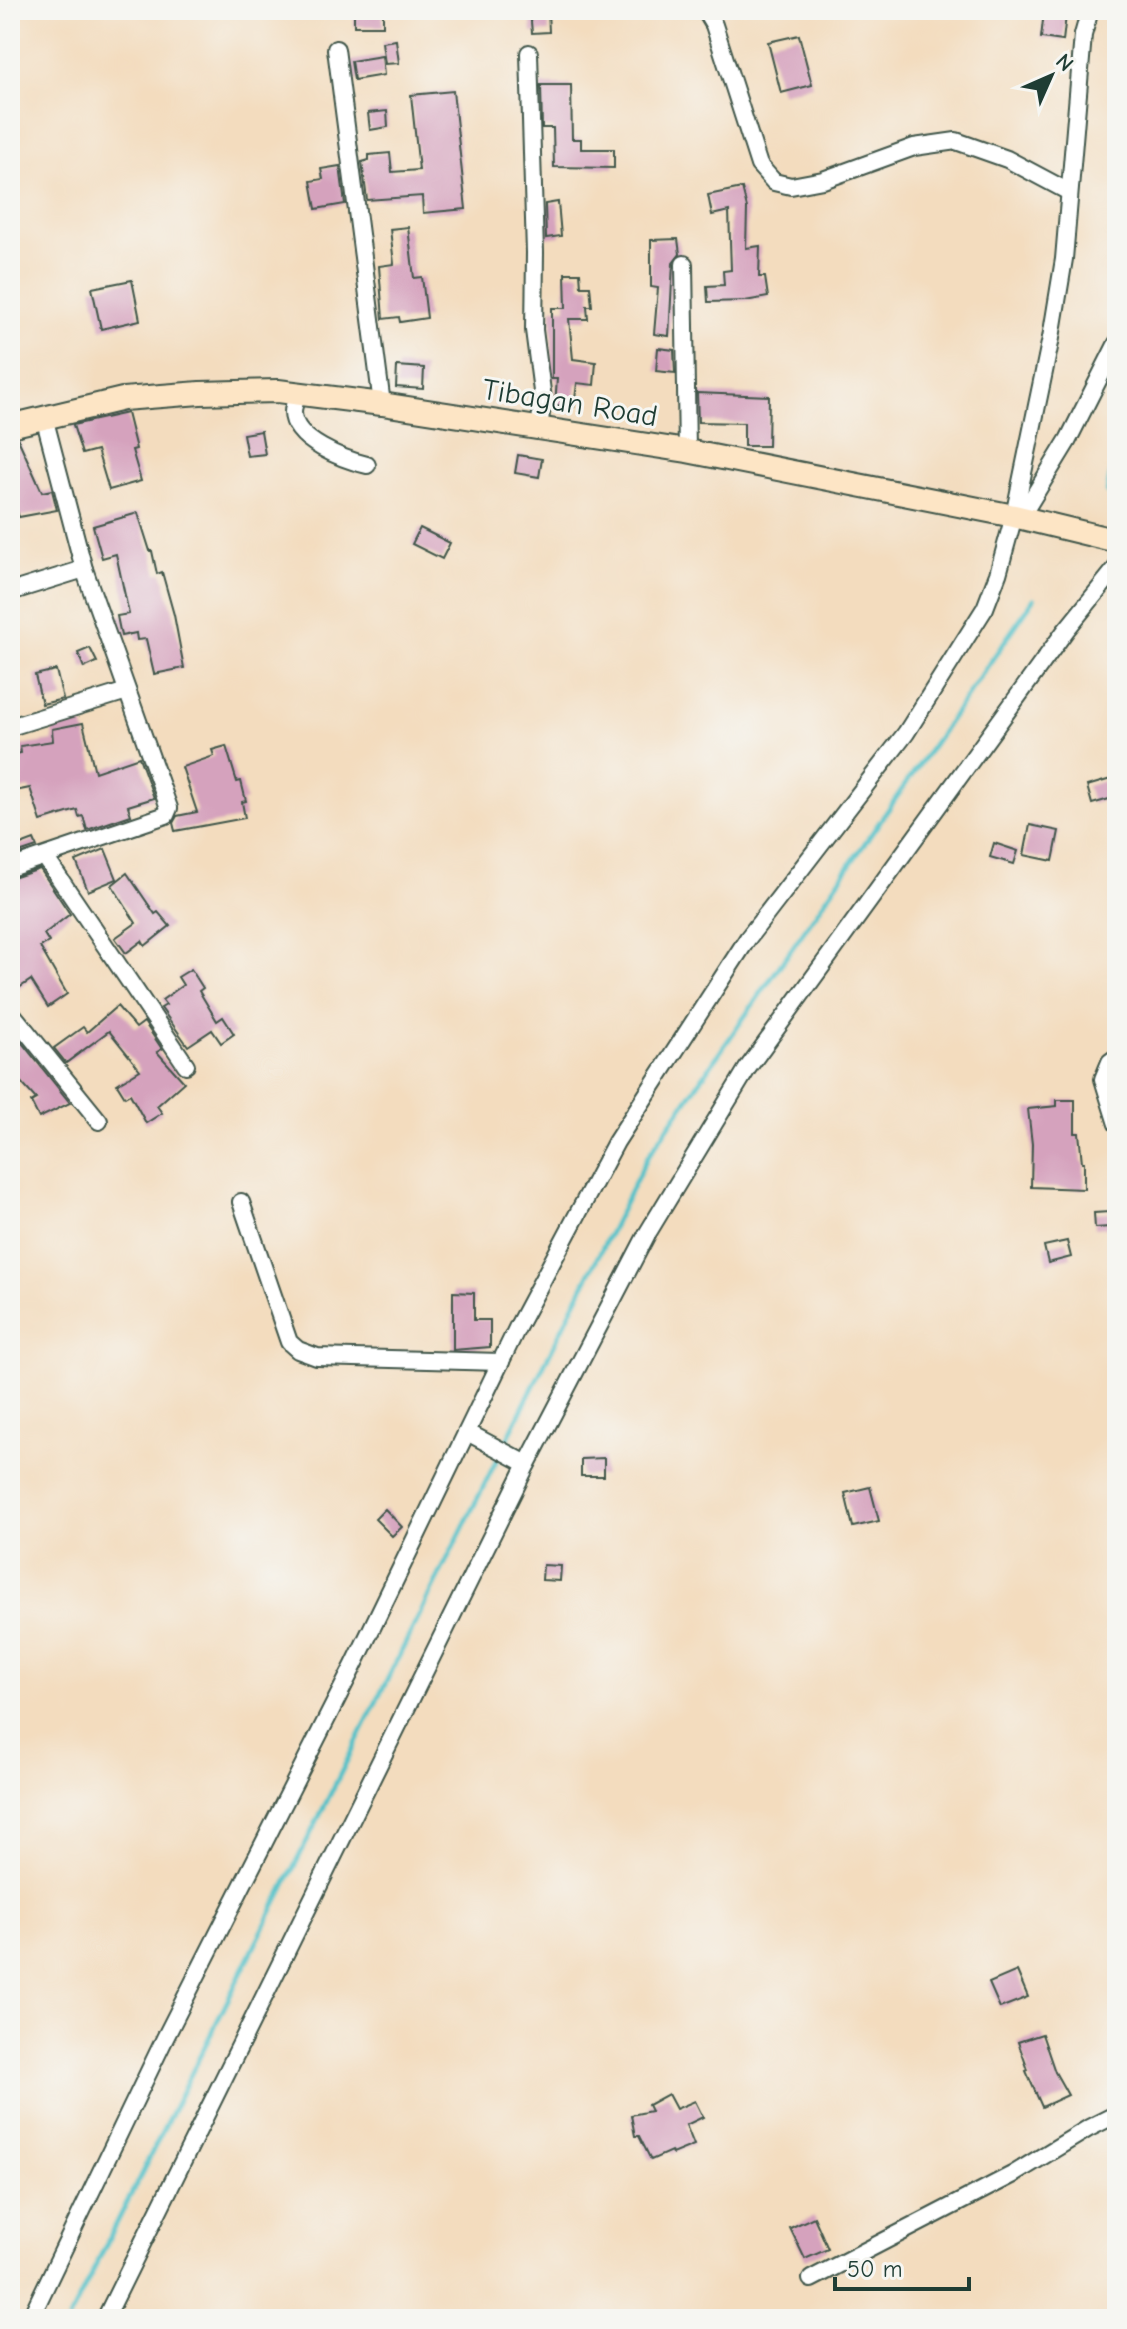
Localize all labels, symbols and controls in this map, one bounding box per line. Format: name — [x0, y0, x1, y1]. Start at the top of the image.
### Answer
north arrow — [1011, 36, 1091, 116]
text: N — [1050, 48, 1079, 77]
street label: Tibagan Road — [480, 372, 660, 434]
scale bar — [835, 2241, 969, 2291]
text: 50 m — [847, 2255, 903, 2283]

